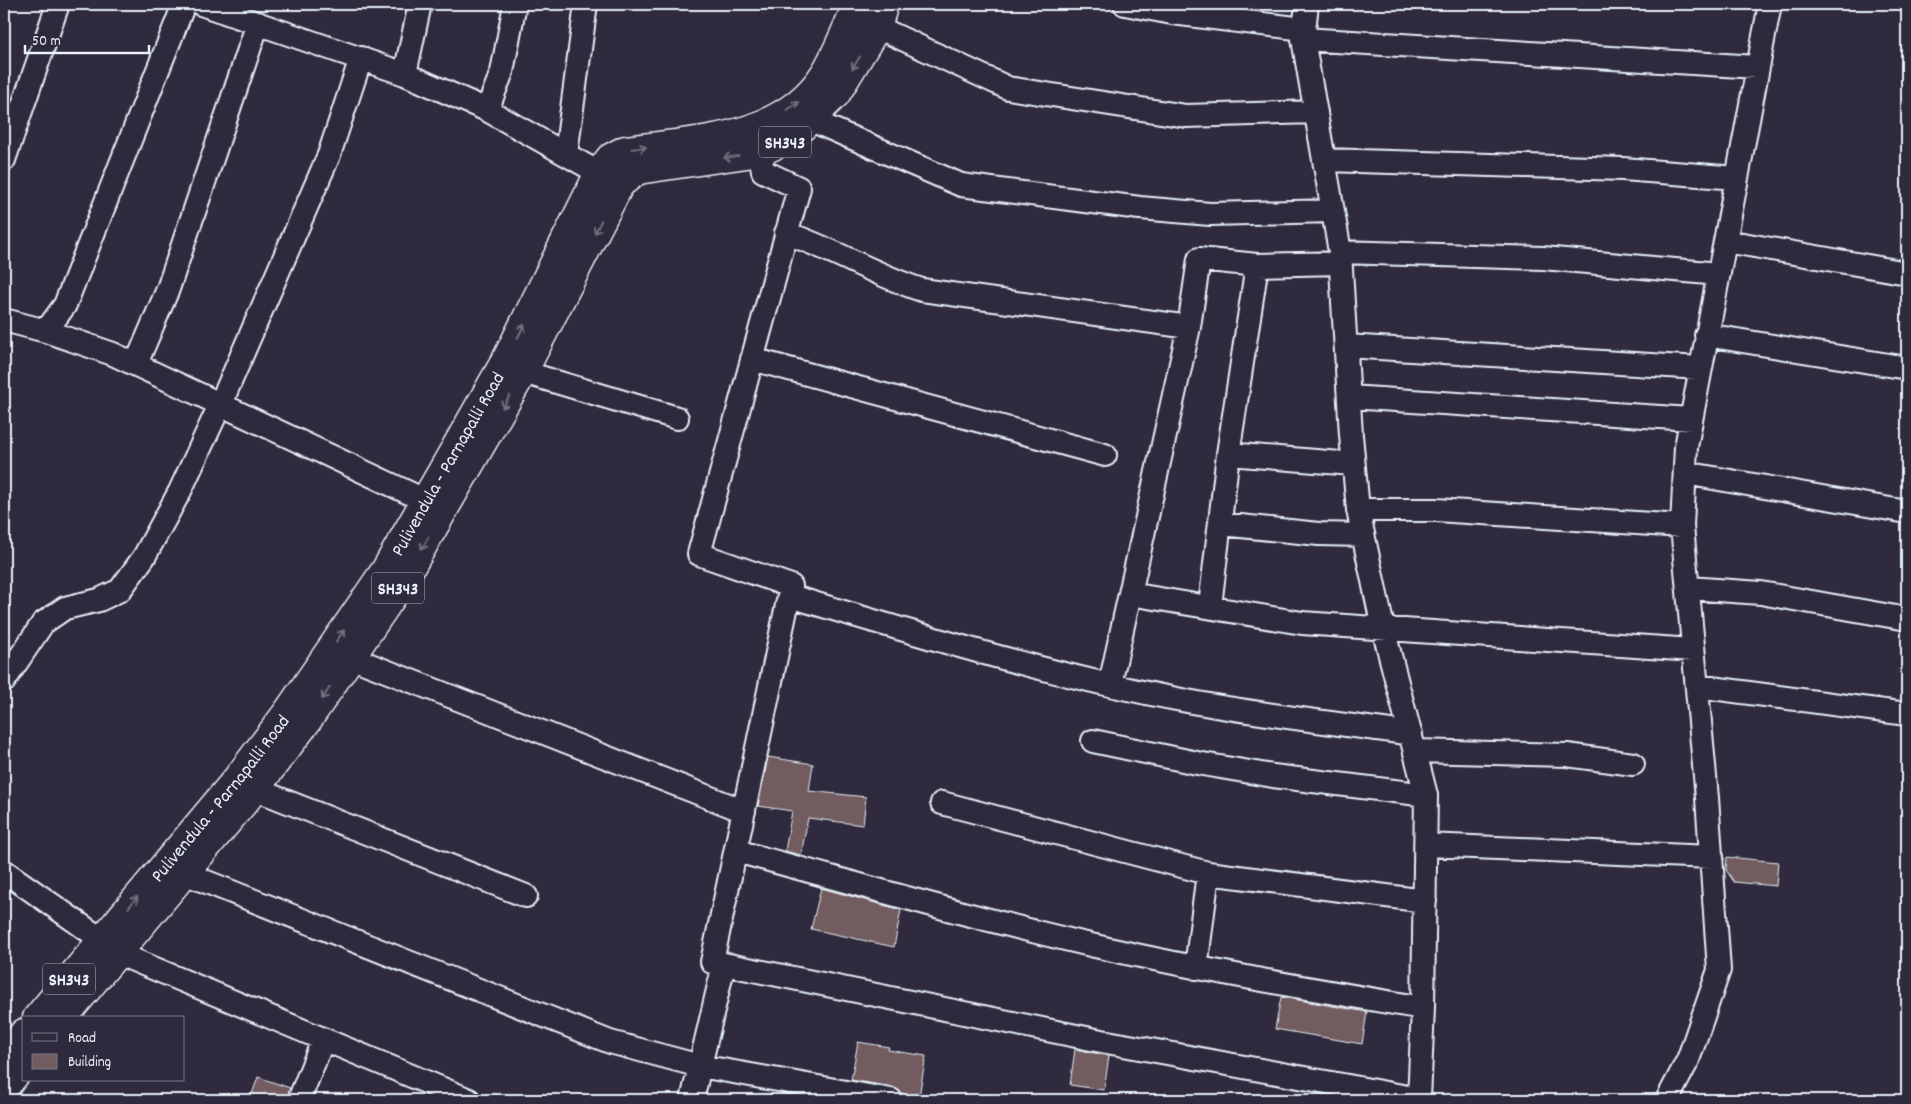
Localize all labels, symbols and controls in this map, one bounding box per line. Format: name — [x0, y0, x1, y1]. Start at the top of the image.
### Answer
scale bar — [25, 22, 149, 54]
text: 50 m — [32, 31, 61, 53]
one-way arrow — [850, 56, 860, 70]
one-way arrow — [786, 101, 800, 111]
road number: SH343 — [759, 126, 811, 158]
one-way arrow — [630, 143, 646, 153]
one-way arrow — [724, 152, 740, 162]
one-way arrow — [593, 219, 602, 234]
one-way arrow — [517, 324, 526, 339]
street label: Pulivendula - Parnapalli Road — [386, 368, 513, 562]
one-way arrow — [501, 394, 511, 409]
one-way arrow — [419, 535, 429, 549]
road number: SH343 — [372, 572, 424, 604]
one-way arrow — [335, 629, 345, 643]
one-way arrow — [321, 686, 331, 700]
street label: Pulivendula - Parnapalli Road — [146, 710, 298, 889]
one-way arrow — [127, 896, 138, 909]
road number: SH343 — [43, 964, 95, 994]
legend — [22, 1016, 185, 1082]
text: Road — [68, 1028, 96, 1050]
text: Building — [68, 1052, 111, 1074]

